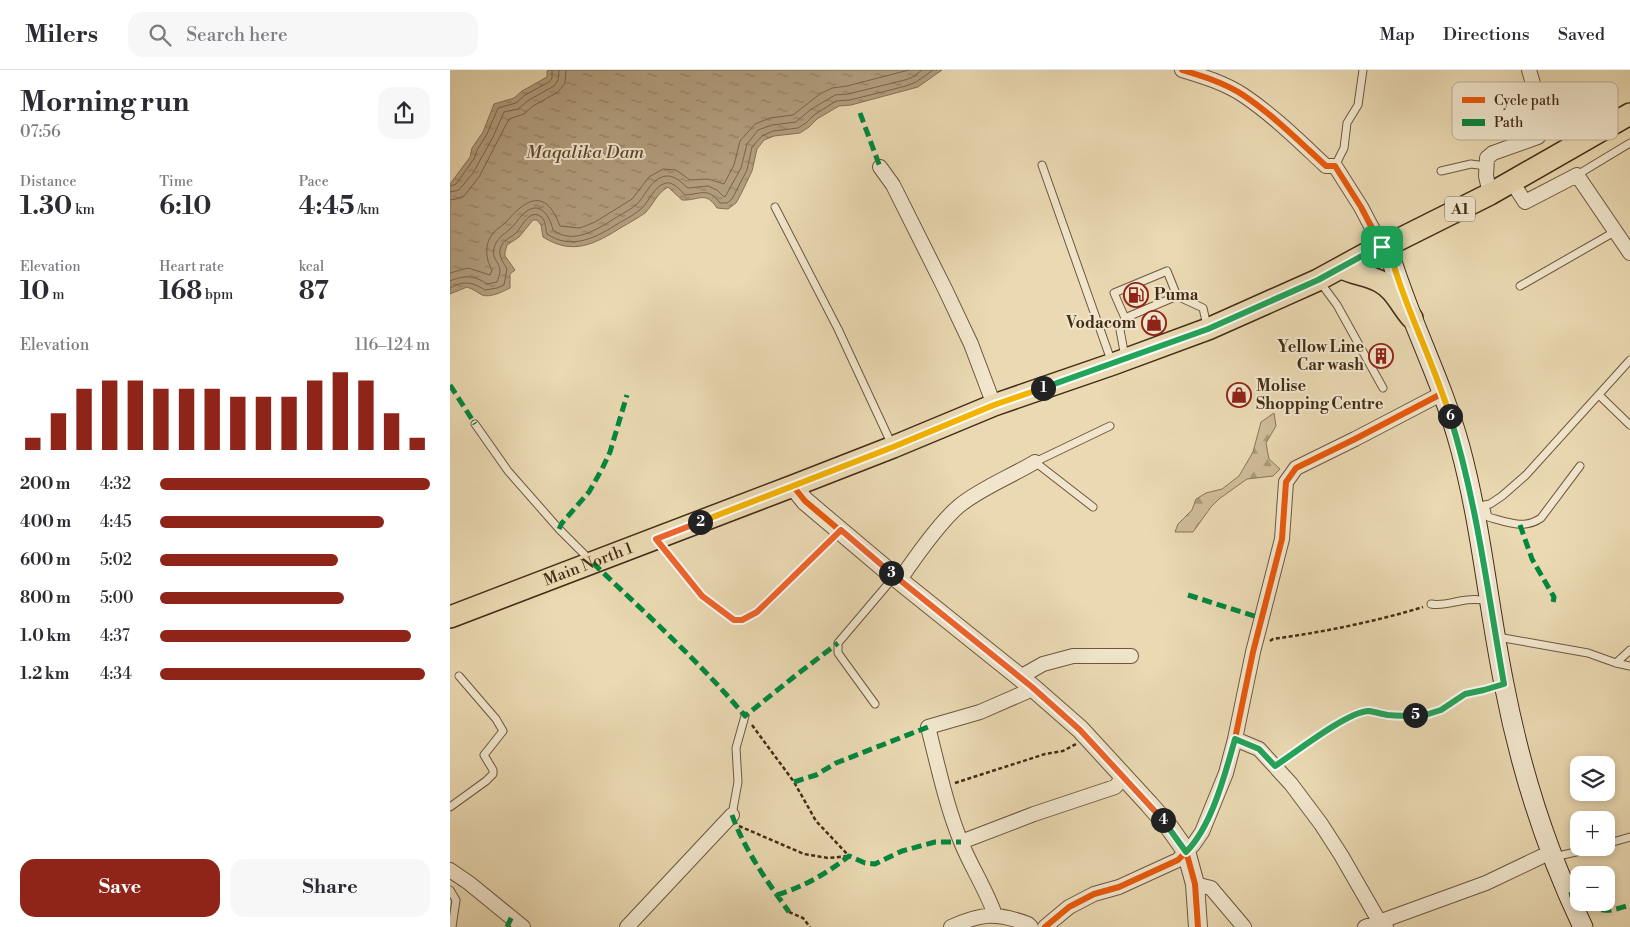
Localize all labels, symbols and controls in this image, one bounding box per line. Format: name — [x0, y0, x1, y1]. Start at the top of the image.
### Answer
search box — [128, 12, 478, 57]
text: Milers — [25, 20, 98, 50]
icon: search — [146, 21, 174, 49]
text: Search here — [186, 23, 288, 47]
text: Map — [1379, 23, 1415, 46]
text: Directions — [1443, 23, 1530, 46]
text: Saved — [1558, 23, 1605, 46]
legend — [1452, 82, 1618, 140]
text: Morning run — [20, 85, 189, 120]
button: share — [378, 87, 430, 139]
text: Cycle path — [1494, 92, 1560, 110]
text: Path — [1494, 114, 1524, 132]
text: 07:56 — [20, 122, 61, 142]
water label: Maqalika Dam — [526, 141, 645, 164]
text: Distance — [20, 173, 77, 191]
text: Time — [159, 173, 193, 191]
text: Pace — [299, 173, 329, 191]
text: 1.30 — [20, 191, 72, 222]
text: 6:10 — [159, 191, 211, 222]
text: 4:45 — [299, 191, 355, 222]
road number: A1 — [1445, 196, 1475, 222]
text: km — [72, 201, 95, 219]
text: /km — [355, 201, 380, 219]
pin — [1361, 226, 1403, 268]
icon: arrive — [1368, 233, 1396, 261]
text: Elevation — [20, 258, 81, 276]
text: Heart rate — [159, 258, 224, 276]
text: kcal — [299, 258, 324, 276]
text: 10 — [20, 276, 49, 307]
text: 168 — [159, 276, 202, 307]
text: 87 — [299, 276, 329, 307]
fuel station icon: Puma — [1123, 282, 1149, 308]
place label: Puma — [1154, 285, 1199, 305]
text: m — [49, 286, 65, 304]
text: bpm — [202, 286, 233, 304]
shop icon: Vodacom — [1141, 310, 1167, 336]
place label: Vodacom — [1065, 313, 1136, 333]
text: Elevation — [20, 335, 89, 355]
text: 116–124 m — [355, 335, 430, 355]
place label: Yellow Line Car wash — [1277, 337, 1364, 375]
building icon: Yellow Line Car wash — [1368, 343, 1394, 369]
pin: 1 — [1030, 376, 1056, 400]
place label: Molise Shopping Centre — [1256, 376, 1384, 414]
text: 1 — [1040, 379, 1047, 397]
shop icon: Molise Shopping Centre — [1226, 382, 1252, 408]
pin: 6 — [1438, 404, 1462, 428]
text: 6 — [1446, 407, 1455, 425]
text: 200 m — [20, 474, 70, 494]
text: 4:32 — [100, 474, 131, 494]
pin: 2 — [688, 510, 712, 534]
text: 400 m — [20, 512, 71, 532]
text: 4:45 — [100, 512, 131, 532]
text: 2 — [696, 513, 705, 531]
street label: Main North 1 — [541, 538, 636, 590]
text: 600 m — [20, 550, 70, 570]
text: 5:02 — [100, 550, 132, 570]
pin: 3 — [878, 560, 904, 586]
text: 3 — [887, 564, 896, 582]
text: 800 m — [20, 588, 71, 608]
text: 5:00 — [100, 588, 134, 608]
text: 1.0 km — [20, 626, 71, 646]
text: 4:37 — [100, 626, 130, 646]
text: 1.2 km — [20, 664, 69, 684]
text: 4:34 — [100, 664, 132, 684]
pin: 5 — [1402, 702, 1428, 728]
text: 5 — [1411, 706, 1420, 724]
map controls — [1570, 756, 1615, 911]
button: layers — [1570, 756, 1615, 801]
pin: 4 — [1150, 808, 1176, 832]
text: 4 — [1159, 811, 1168, 829]
button: + — [1570, 811, 1615, 856]
button: Save — [20, 859, 220, 917]
button: Share — [230, 859, 430, 917]
button: − — [1570, 866, 1615, 911]

